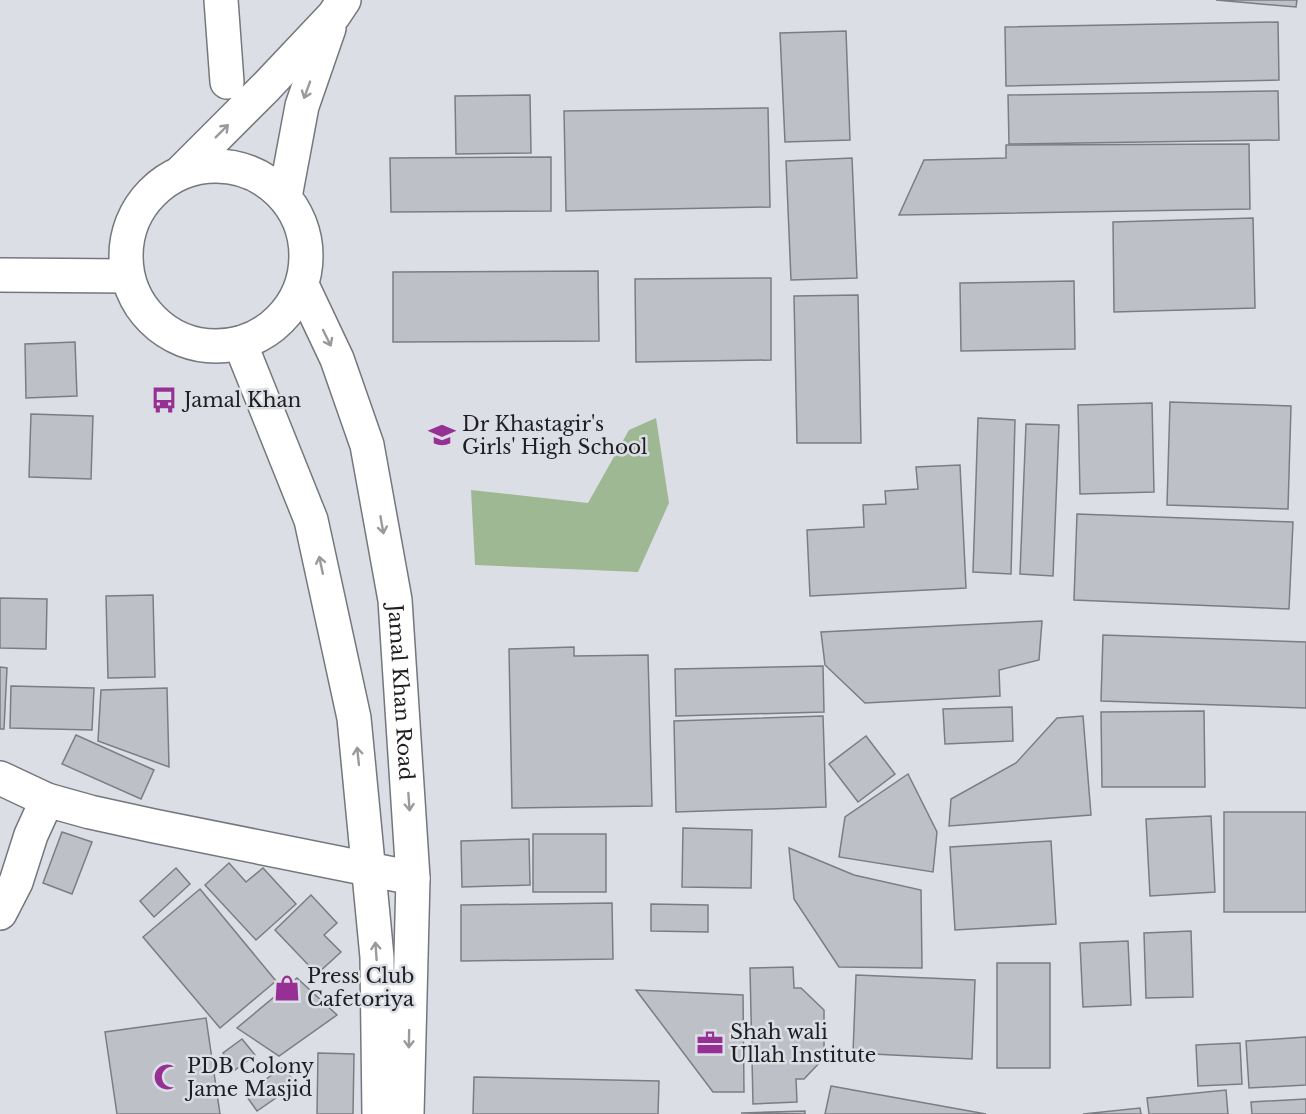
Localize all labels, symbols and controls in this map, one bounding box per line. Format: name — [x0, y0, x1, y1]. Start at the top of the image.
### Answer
one-way arrow — [301, 80, 312, 99]
one-way arrow — [215, 123, 230, 138]
one-way arrow — [322, 329, 333, 347]
bus stop icon: Jamal Khan — [149, 385, 179, 415]
place label: Jamal Khan — [181, 388, 301, 412]
place label: Dr Khastagir's Girls' High School — [462, 412, 648, 459]
school or university icon: Dr Khastagir's Girls' High School — [427, 420, 457, 450]
one-way arrow — [376, 514, 387, 534]
one-way arrow — [314, 556, 326, 575]
street label: Jamal Khan Road — [383, 601, 419, 781]
one-way arrow — [352, 747, 363, 767]
one-way arrow — [403, 791, 414, 811]
one-way arrow — [371, 941, 382, 961]
place label: Press Club Cafetoriya — [307, 964, 415, 1011]
shop icon: Press Club Cafetoriya — [272, 973, 302, 1003]
place label: Shah wali Ullah Institute — [730, 1020, 876, 1067]
one-way arrow — [403, 1028, 415, 1048]
office icon: Shah wali Ullah Institute — [695, 1028, 725, 1058]
place label: PDB Colony Jame Masjid — [184, 1054, 314, 1101]
mosque icon: PDB Colony Jame Masjid — [152, 1062, 182, 1092]

